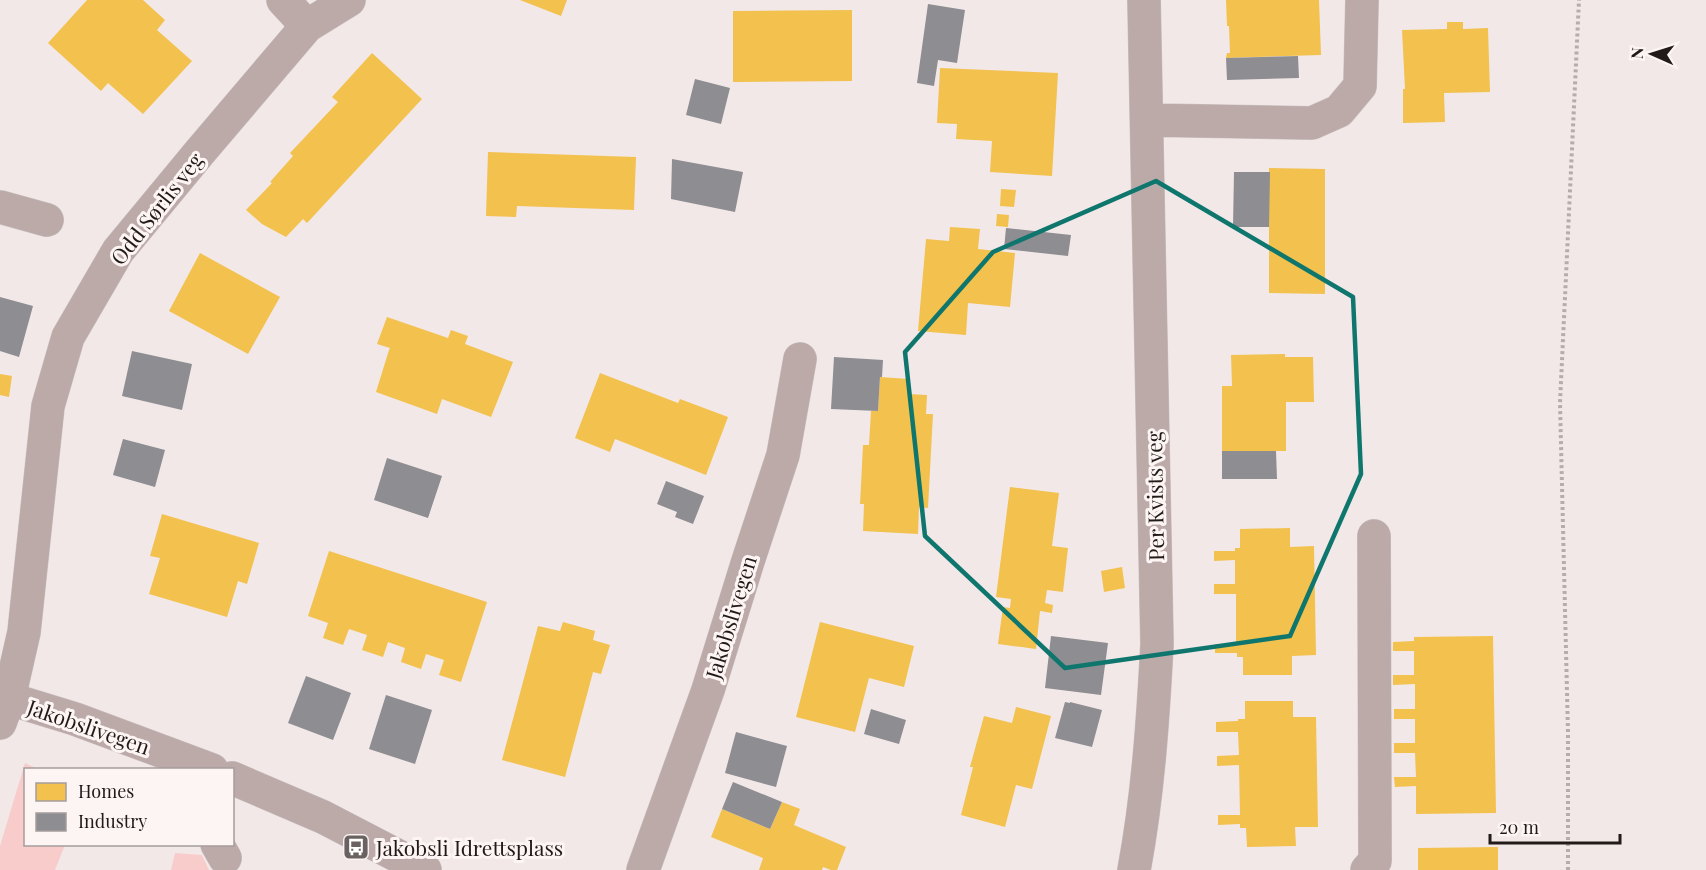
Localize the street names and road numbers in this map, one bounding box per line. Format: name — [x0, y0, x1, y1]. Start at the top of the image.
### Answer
street label: Odd Sørlis veg — [103, 146, 209, 270]
street label: Per Kvists veg — [1139, 431, 1169, 561]
street label: Jakobslivegen — [698, 552, 762, 683]
street label: Jakobslivegen — [23, 692, 154, 760]

